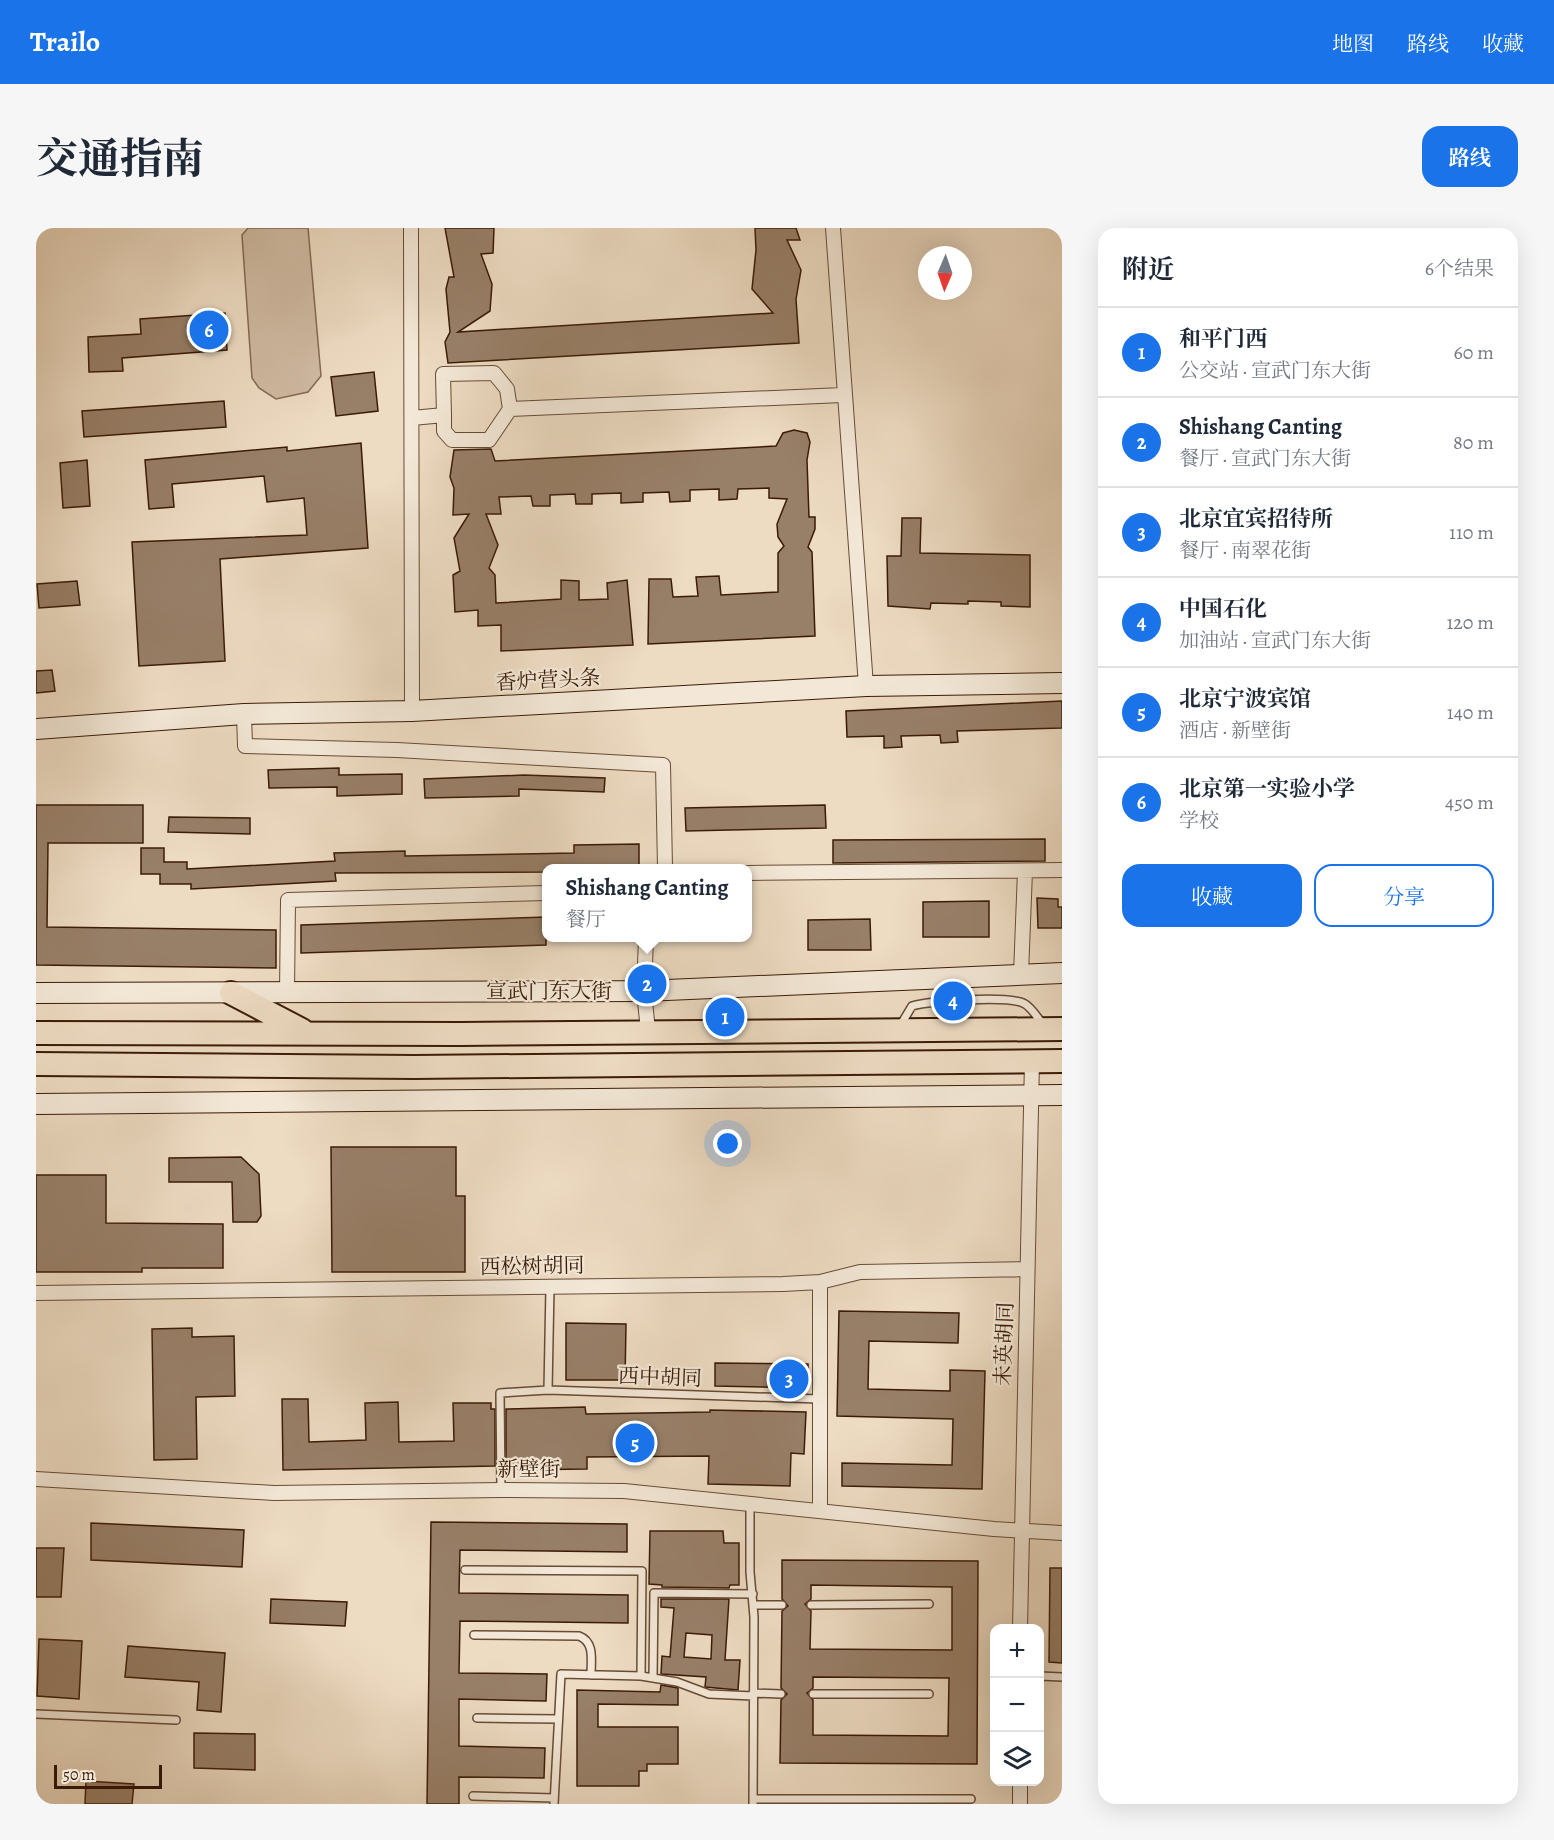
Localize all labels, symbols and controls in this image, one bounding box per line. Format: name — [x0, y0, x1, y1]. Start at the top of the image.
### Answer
text: Trailo — [30, 23, 100, 61]
text: 地图 — [1332, 30, 1374, 58]
text: 路线 — [1407, 30, 1449, 58]
text: 收藏 — [1482, 30, 1524, 58]
button: 路线 — [1422, 126, 1518, 187]
text: 交通指南 — [36, 130, 204, 187]
north arrow — [918, 246, 972, 300]
text: 附近 — [1122, 252, 1174, 287]
text: 6个结果 — [1425, 255, 1494, 282]
pin: 6 — [190, 308, 228, 352]
text: 和平门西 — [1179, 324, 1267, 354]
text: 1 — [1138, 339, 1145, 366]
text: 60 m — [1454, 339, 1494, 366]
text: 公交站 · 宣武门东大街 — [1179, 357, 1371, 384]
text: Shishang Canting — [1179, 412, 1342, 442]
text: 2 — [1137, 429, 1146, 456]
text: 80 m — [1453, 429, 1494, 456]
text: 餐厅 · 宣武门东大街 — [1179, 445, 1351, 472]
text: 北京宜宾招待所 — [1179, 504, 1333, 534]
text: 3 — [1137, 519, 1146, 546]
text: 110 m — [1449, 519, 1494, 546]
text: 餐厅 · 南翠花街 — [1179, 537, 1311, 564]
text: 中国石化 — [1179, 594, 1267, 624]
text: 4 — [1137, 609, 1146, 636]
text: 120 m — [1446, 609, 1494, 636]
text: 加油站 · 宣武门东大街 — [1179, 627, 1371, 654]
street label: 香炉营头条 — [495, 663, 601, 697]
text: 北京宁波宾馆 — [1179, 684, 1311, 714]
text: 5 — [1137, 699, 1146, 726]
text: 140 m — [1447, 699, 1494, 726]
text: 酒店 · 新壁街 — [1179, 717, 1291, 744]
text: 北京第一实验小学 — [1179, 774, 1355, 804]
text: 6 — [1137, 789, 1146, 816]
text: 450 m — [1445, 789, 1494, 816]
text: 学校 — [1179, 807, 1219, 834]
popup — [542, 864, 752, 942]
button: 收藏 — [1122, 864, 1302, 927]
button: 分享 — [1314, 864, 1494, 927]
text: Shishang Canting — [566, 873, 728, 903]
text: 餐厅 — [566, 906, 606, 933]
pin: 2 — [628, 962, 666, 1006]
street label: 宣武门东大街 — [486, 977, 612, 1005]
pin: 4 — [934, 978, 972, 1024]
pin: 1 — [706, 994, 744, 1040]
your location — [713, 1129, 742, 1158]
street label: 西松树胡同 — [479, 1251, 585, 1281]
street label: 未英胡同 — [989, 1302, 1019, 1386]
pin: 3 — [770, 1356, 808, 1402]
street label: 西中胡同 — [618, 1362, 702, 1392]
pin: 5 — [616, 1420, 654, 1466]
street label: 新壁街 — [498, 1455, 561, 1483]
map controls — [990, 1624, 1044, 1786]
button: + — [990, 1624, 1044, 1678]
button: − — [990, 1678, 1044, 1732]
button: layers — [990, 1732, 1044, 1786]
scale bar — [54, 1762, 162, 1790]
text: 50 m — [63, 1764, 95, 1786]

